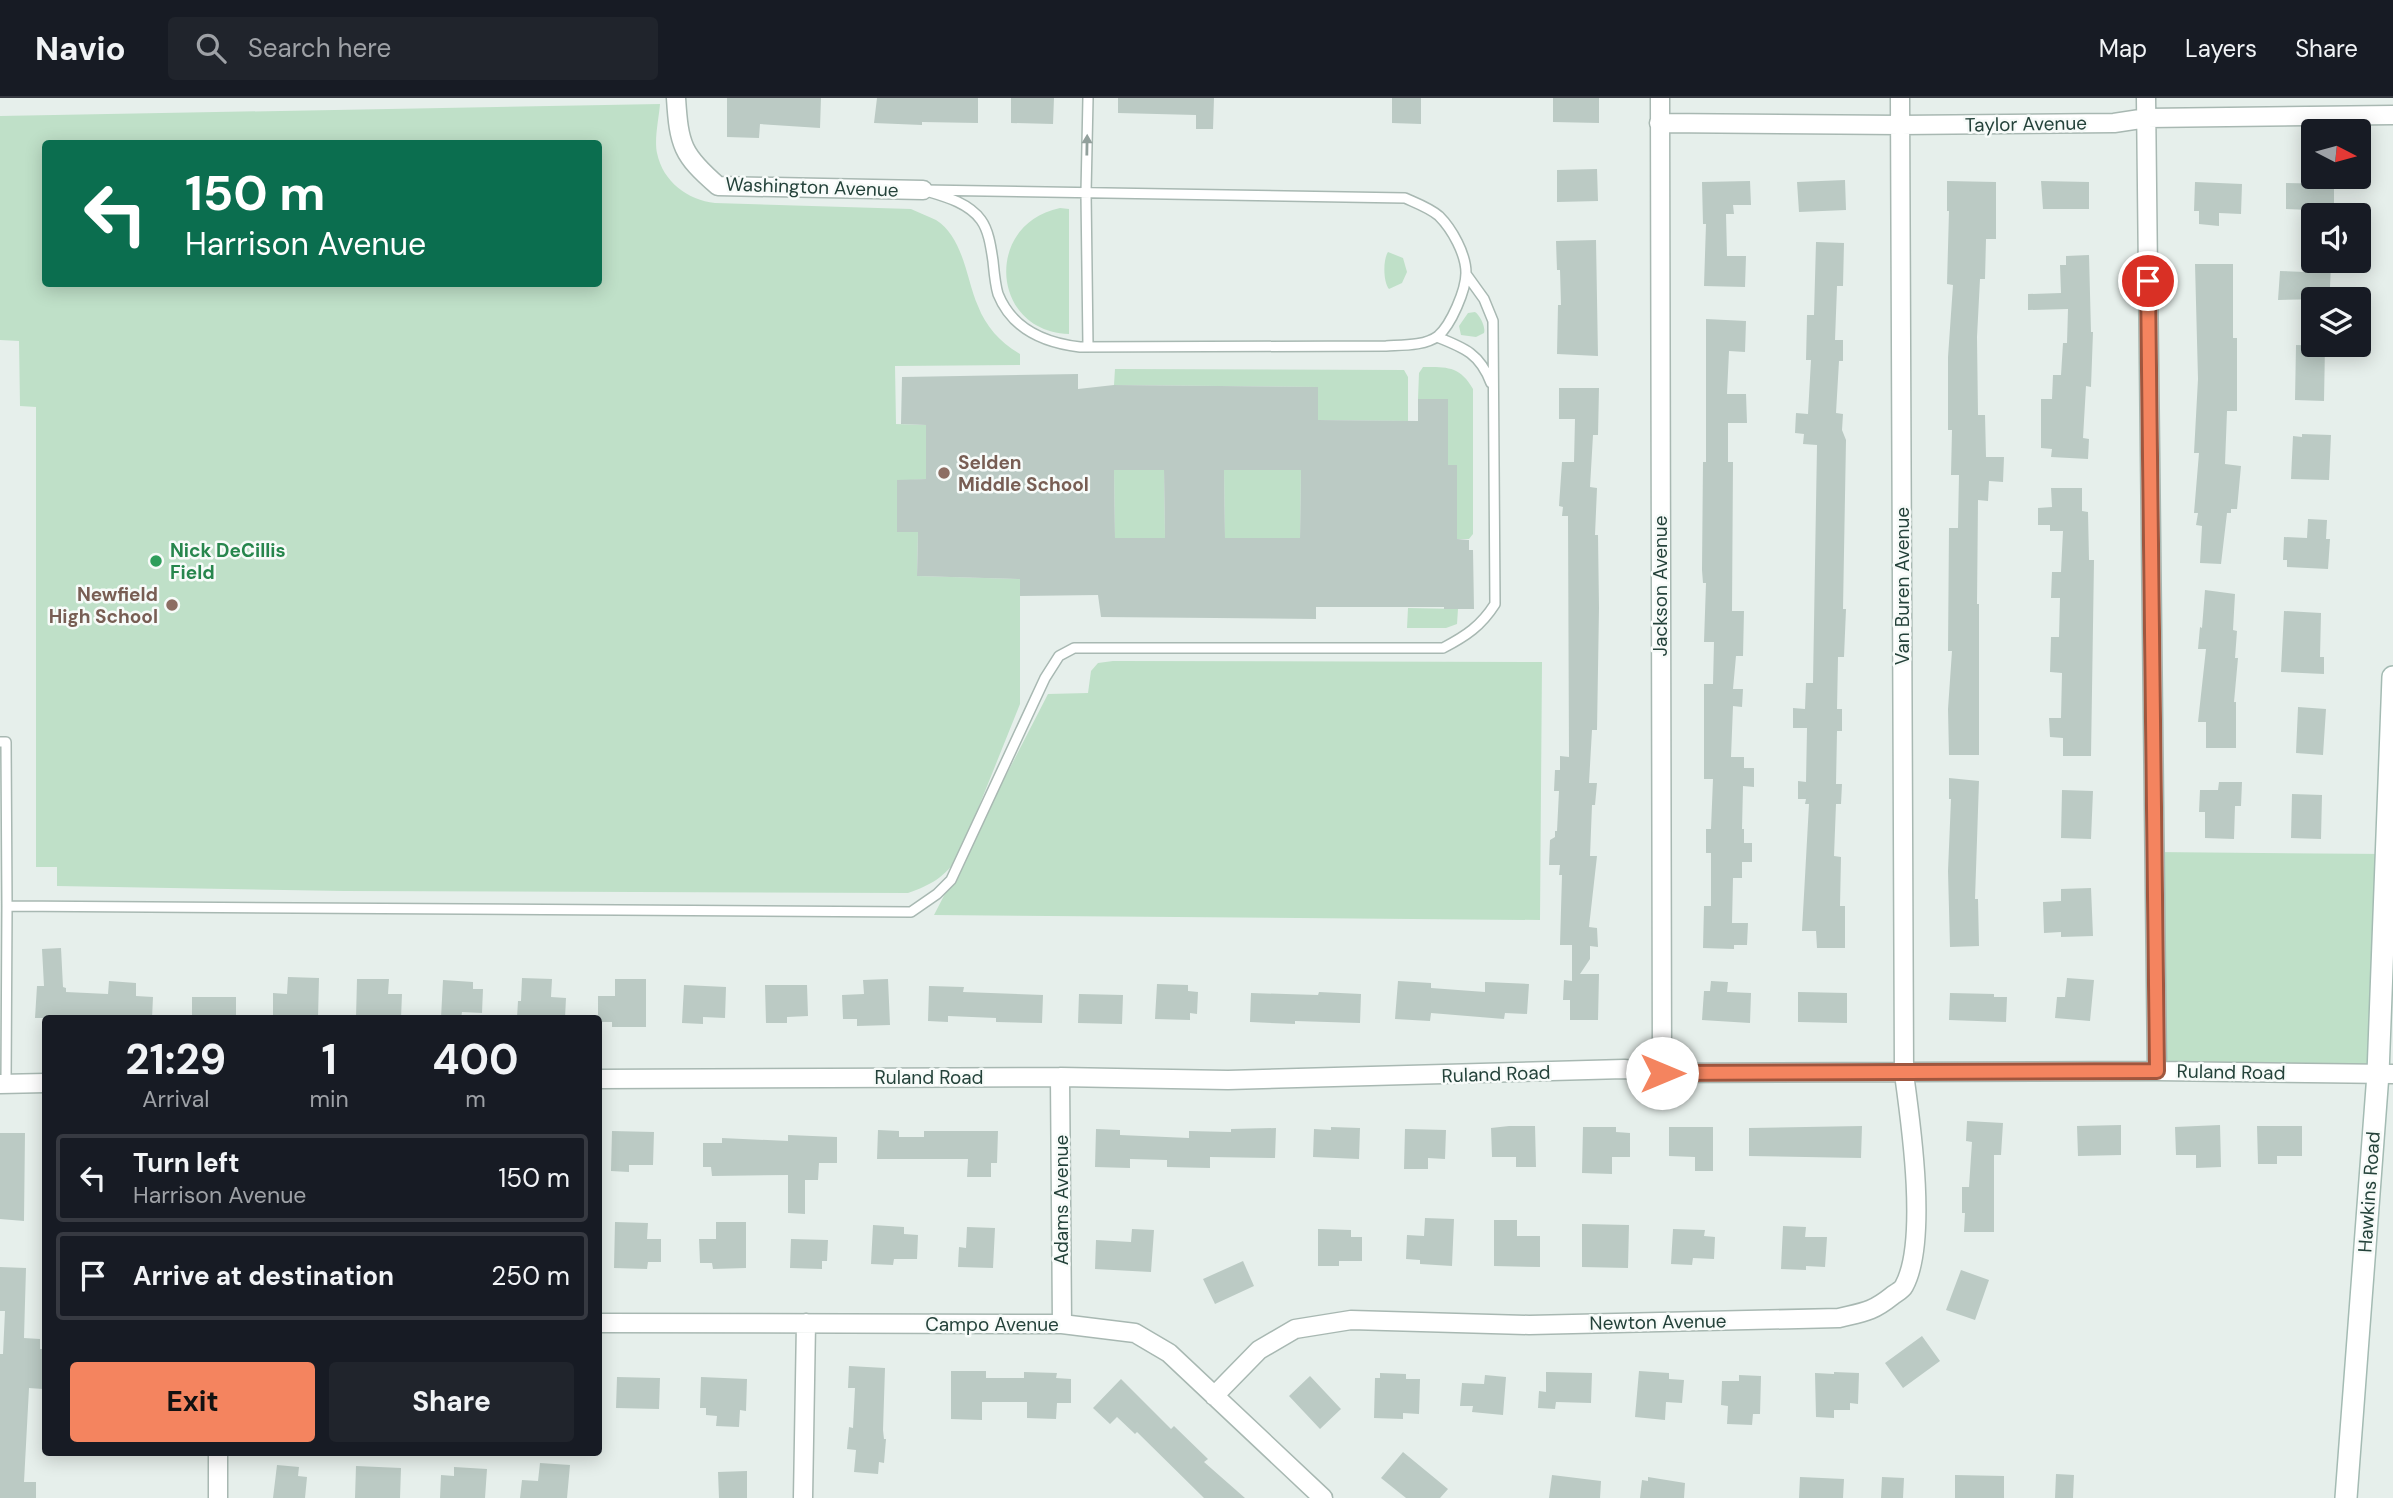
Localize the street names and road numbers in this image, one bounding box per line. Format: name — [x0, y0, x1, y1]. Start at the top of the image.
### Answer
street label: Taylor Avenue — [1965, 110, 2087, 138]
street label: Washington Avenue — [725, 171, 899, 203]
street label: Van Buren Avenue — [1890, 507, 1915, 665]
street label: Jackson Avenue — [1648, 515, 1673, 657]
street label: Ruland Road — [2176, 1059, 2286, 1085]
street label: Ruland Road — [1441, 1060, 1551, 1088]
street label: Ruland Road — [875, 1065, 983, 1090]
street label: Hawkins Road — [2352, 1131, 2386, 1253]
street label: Adams Avenue — [1049, 1135, 1074, 1265]
street label: Newton Avenue — [1589, 1308, 1727, 1336]
street label: Campo Avenue — [925, 1312, 1059, 1337]

